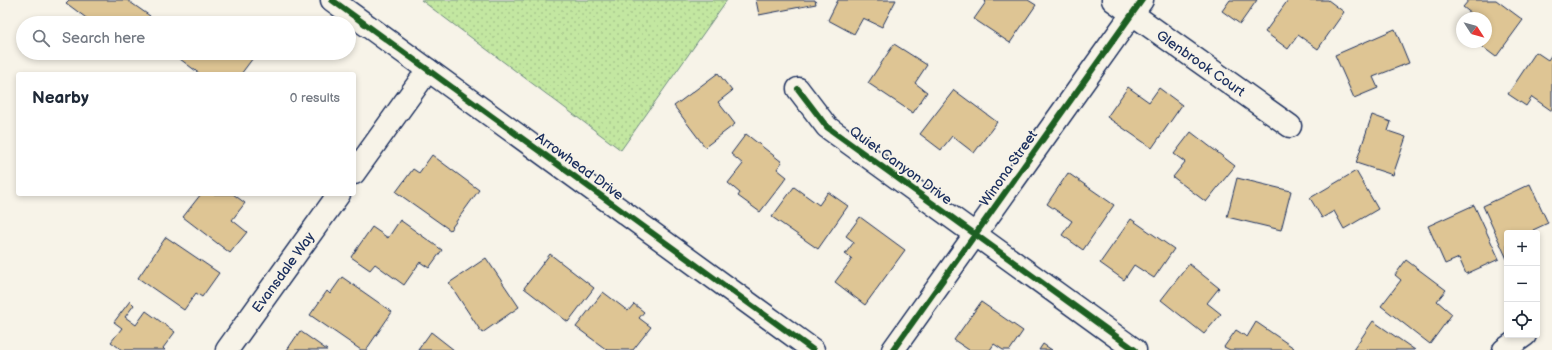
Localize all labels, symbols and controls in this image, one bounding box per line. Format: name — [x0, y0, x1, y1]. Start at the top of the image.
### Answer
north arrow — [1456, 12, 1492, 48]
search box — [16, 16, 356, 60]
icon: search — [30, 27, 52, 49]
street label: Glenbrook Court — [1153, 27, 1249, 101]
text: Search here — [62, 29, 145, 48]
text: Nearby — [32, 88, 89, 108]
text: 0 results — [290, 90, 340, 106]
street label: Quiet Canyon Drive — [846, 122, 955, 208]
street label: Winona Street — [976, 126, 1041, 210]
street label: Arrowhead Drive — [533, 129, 627, 204]
street label: Evansdale Way — [249, 228, 319, 316]
map controls — [1504, 230, 1540, 338]
button: + — [1504, 230, 1540, 266]
button: − — [1504, 266, 1540, 302]
button: locate — [1504, 302, 1540, 338]

